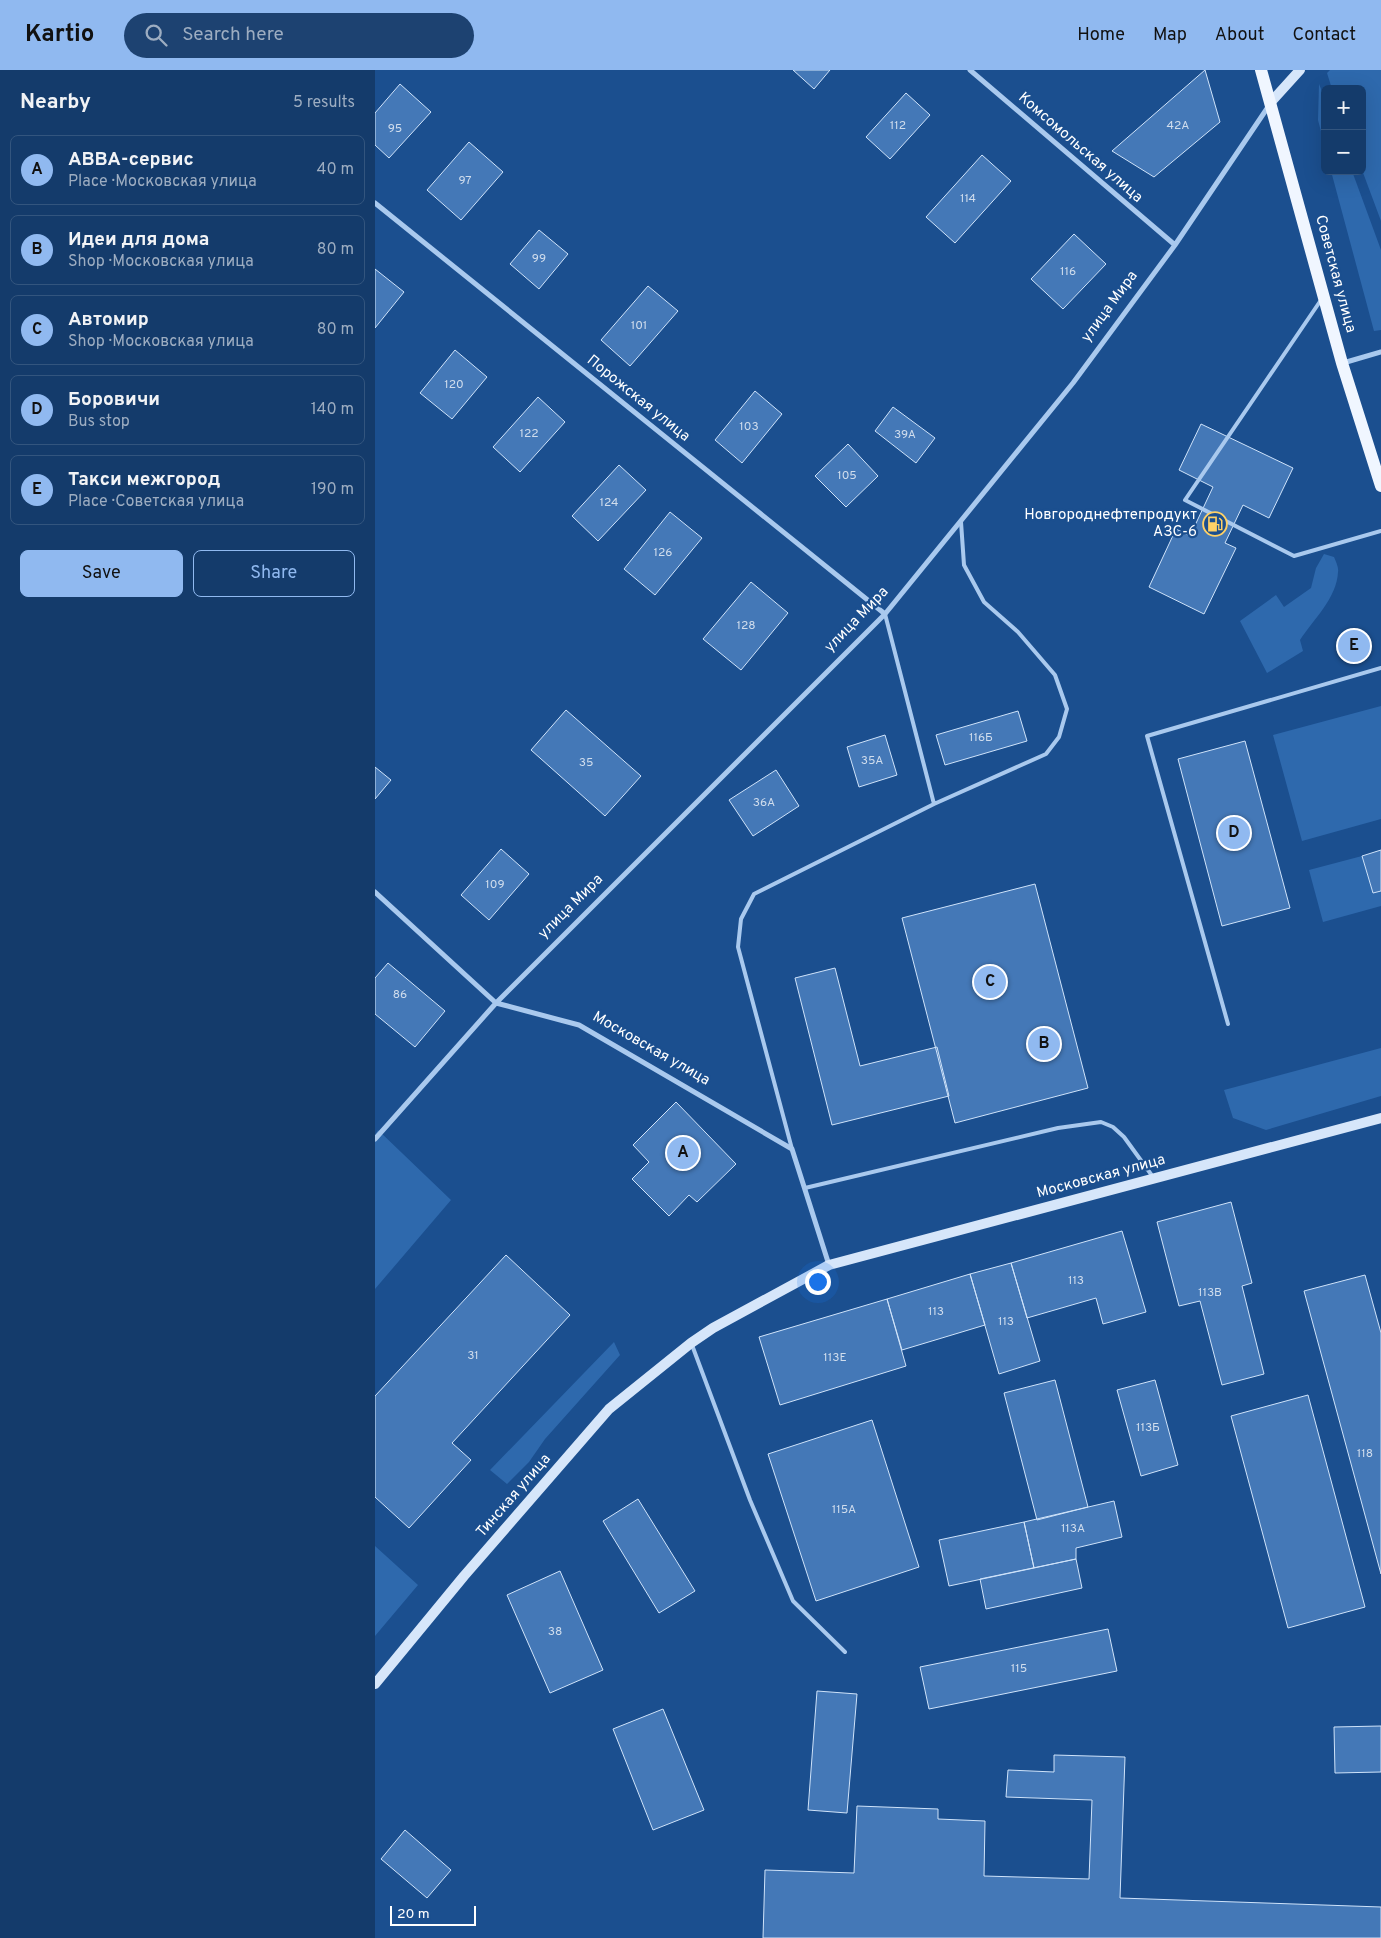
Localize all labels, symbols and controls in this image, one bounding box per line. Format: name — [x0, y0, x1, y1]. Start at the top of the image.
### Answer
search box — [124, 13, 474, 58]
text: Kartio — [25, 20, 94, 50]
icon: search — [142, 21, 170, 49]
text: Search here — [182, 23, 284, 47]
text: Home — [1077, 24, 1125, 47]
text: Map — [1153, 24, 1187, 47]
text: About — [1215, 24, 1264, 47]
text: Contact — [1292, 24, 1356, 47]
map controls — [1321, 85, 1366, 175]
button: + — [1321, 85, 1366, 130]
text: Nearby — [20, 89, 91, 116]
street label: Комсомольская улица — [1014, 89, 1146, 207]
text: 5 results — [293, 93, 355, 113]
house number: 112 — [890, 118, 906, 134]
house number: 42А — [1167, 118, 1189, 134]
house number: 95 — [388, 121, 402, 137]
button: − — [1321, 130, 1366, 175]
text: АВВА-сервис — [68, 148, 194, 172]
text: A — [31, 160, 43, 180]
text: 40 m — [316, 160, 354, 180]
text: Place · Московская улица — [68, 172, 257, 192]
house number: 97 — [458, 173, 472, 189]
house number: 114 — [960, 191, 976, 207]
street label: Советская улица — [1310, 213, 1360, 335]
text: Идеи для дома — [68, 228, 209, 252]
text: B — [31, 240, 43, 260]
text: 80 m — [317, 240, 354, 260]
house number: 99 — [532, 251, 546, 267]
text: Shop · Московская улица — [68, 252, 254, 272]
house number: 116 — [1060, 264, 1076, 280]
street label: улица Мира — [1078, 267, 1142, 347]
text: Автомир — [68, 308, 149, 332]
house number: 101 — [631, 318, 647, 334]
text: C — [32, 320, 42, 340]
text: 80 m — [317, 320, 354, 340]
text: Shop · Московская улица — [68, 332, 254, 352]
street label: Порожская улица — [582, 352, 694, 446]
house number: 120 — [444, 377, 464, 393]
text: Боровичи — [68, 388, 160, 412]
text: D — [31, 400, 43, 420]
text: 140 m — [311, 400, 354, 420]
text: Bus stop — [68, 412, 130, 432]
house number: 103 — [739, 419, 759, 435]
house number: 122 — [519, 426, 539, 442]
house number: 39А — [894, 427, 916, 443]
text: Такси межгород — [68, 468, 220, 492]
house number: 105 — [837, 468, 857, 484]
text: E — [32, 480, 42, 500]
text: 190 m — [311, 480, 354, 500]
text: Place · Советская улица — [68, 492, 244, 512]
house number: 124 — [599, 495, 619, 511]
place label: Новгороднефтепродукт АЗС-6 — [1024, 506, 1197, 542]
fuel station icon: Новгороднефтепродукт АЗС-6 — [1202, 511, 1228, 537]
house number: 126 — [654, 545, 672, 561]
button: Save — [20, 550, 183, 597]
button: Share — [193, 550, 355, 597]
street label: улица Мира — [821, 583, 893, 657]
house number: 128 — [736, 618, 756, 634]
pin: E — [1338, 627, 1370, 665]
house number: 116Б — [969, 730, 993, 746]
house number: 35А — [861, 753, 883, 769]
house number: 35 — [579, 755, 593, 771]
house number: 36А — [753, 795, 775, 811]
pin: D — [1218, 814, 1250, 852]
street label: улица Мира — [535, 871, 607, 943]
house number: 109 — [485, 877, 505, 893]
pin: C — [974, 963, 1006, 1001]
house number: 86 — [393, 987, 407, 1003]
street label: Московская улица — [589, 1008, 713, 1090]
pin: B — [1028, 1025, 1060, 1063]
pin: A — [667, 1134, 699, 1172]
street label: Московская улица — [1035, 1151, 1167, 1203]
your location — [805, 1269, 831, 1295]
house number: 113 — [1068, 1273, 1084, 1289]
house number: 113В — [1198, 1285, 1222, 1301]
house number: 113 — [928, 1304, 944, 1320]
house number: 113 — [998, 1314, 1014, 1330]
house number: 31 — [467, 1348, 479, 1364]
house number: 113Е — [823, 1350, 847, 1366]
house number: 113Б — [1136, 1420, 1160, 1436]
house number: 118 — [1357, 1446, 1373, 1462]
street label: Тинская улица — [473, 1450, 555, 1542]
house number: 115А — [832, 1502, 856, 1518]
house number: 113А — [1061, 1521, 1085, 1537]
house number: 38 — [548, 1624, 562, 1640]
house number: 115 — [1011, 1661, 1027, 1677]
scale bar — [390, 1903, 476, 1926]
text: 20 m — [397, 1906, 430, 1923]

